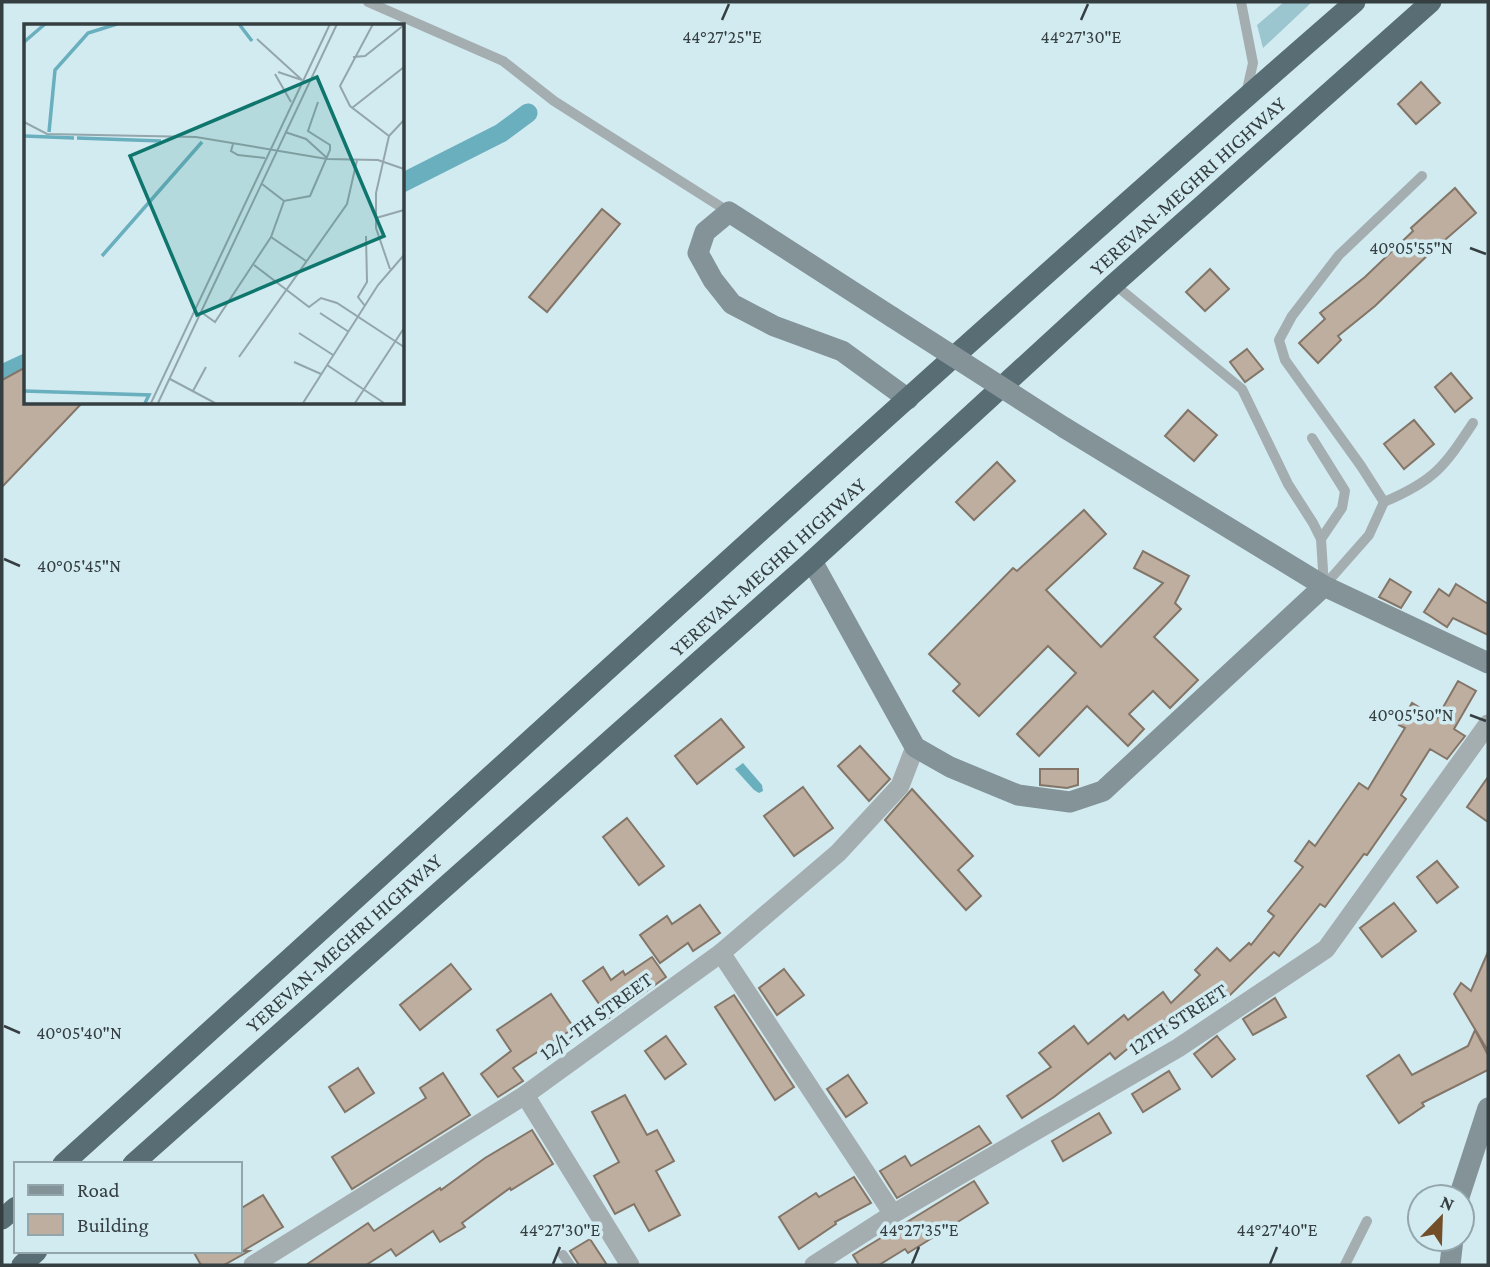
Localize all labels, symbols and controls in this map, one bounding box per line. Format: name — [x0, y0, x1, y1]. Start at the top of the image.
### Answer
inset map — [24, 24, 404, 404]
text: 44°27'25"E — [682, 27, 762, 47]
text: 44°27'30"E — [1041, 27, 1122, 47]
street label: YEREVAN-MEGHRI HIGHWAY — [1085, 91, 1292, 280]
text: 40°05'55"N — [1369, 238, 1453, 258]
street label: YEREVAN-MEGHRI HIGHWAY — [665, 472, 872, 661]
text: 40°05'45"N — [37, 556, 121, 576]
text: 40°05'50"N — [1368, 705, 1454, 725]
street label: YEREVAN-MEGHRI HIGHWAY — [241, 848, 448, 1037]
street label: 12/1-TH STREET — [535, 967, 658, 1065]
street label: 12TH STREET — [1124, 978, 1232, 1060]
text: 40°05'40"N — [36, 1023, 122, 1043]
legend — [14, 1162, 242, 1253]
text: Road — [77, 1178, 120, 1202]
north arrow — [1406, 1183, 1476, 1253]
text: N — [1437, 1191, 1458, 1215]
text: Building — [77, 1213, 149, 1237]
text: 44°27'30"E — [520, 1220, 601, 1240]
text: 44°27'35"E — [879, 1220, 959, 1240]
text: 44°27'40"E — [1237, 1220, 1318, 1240]

